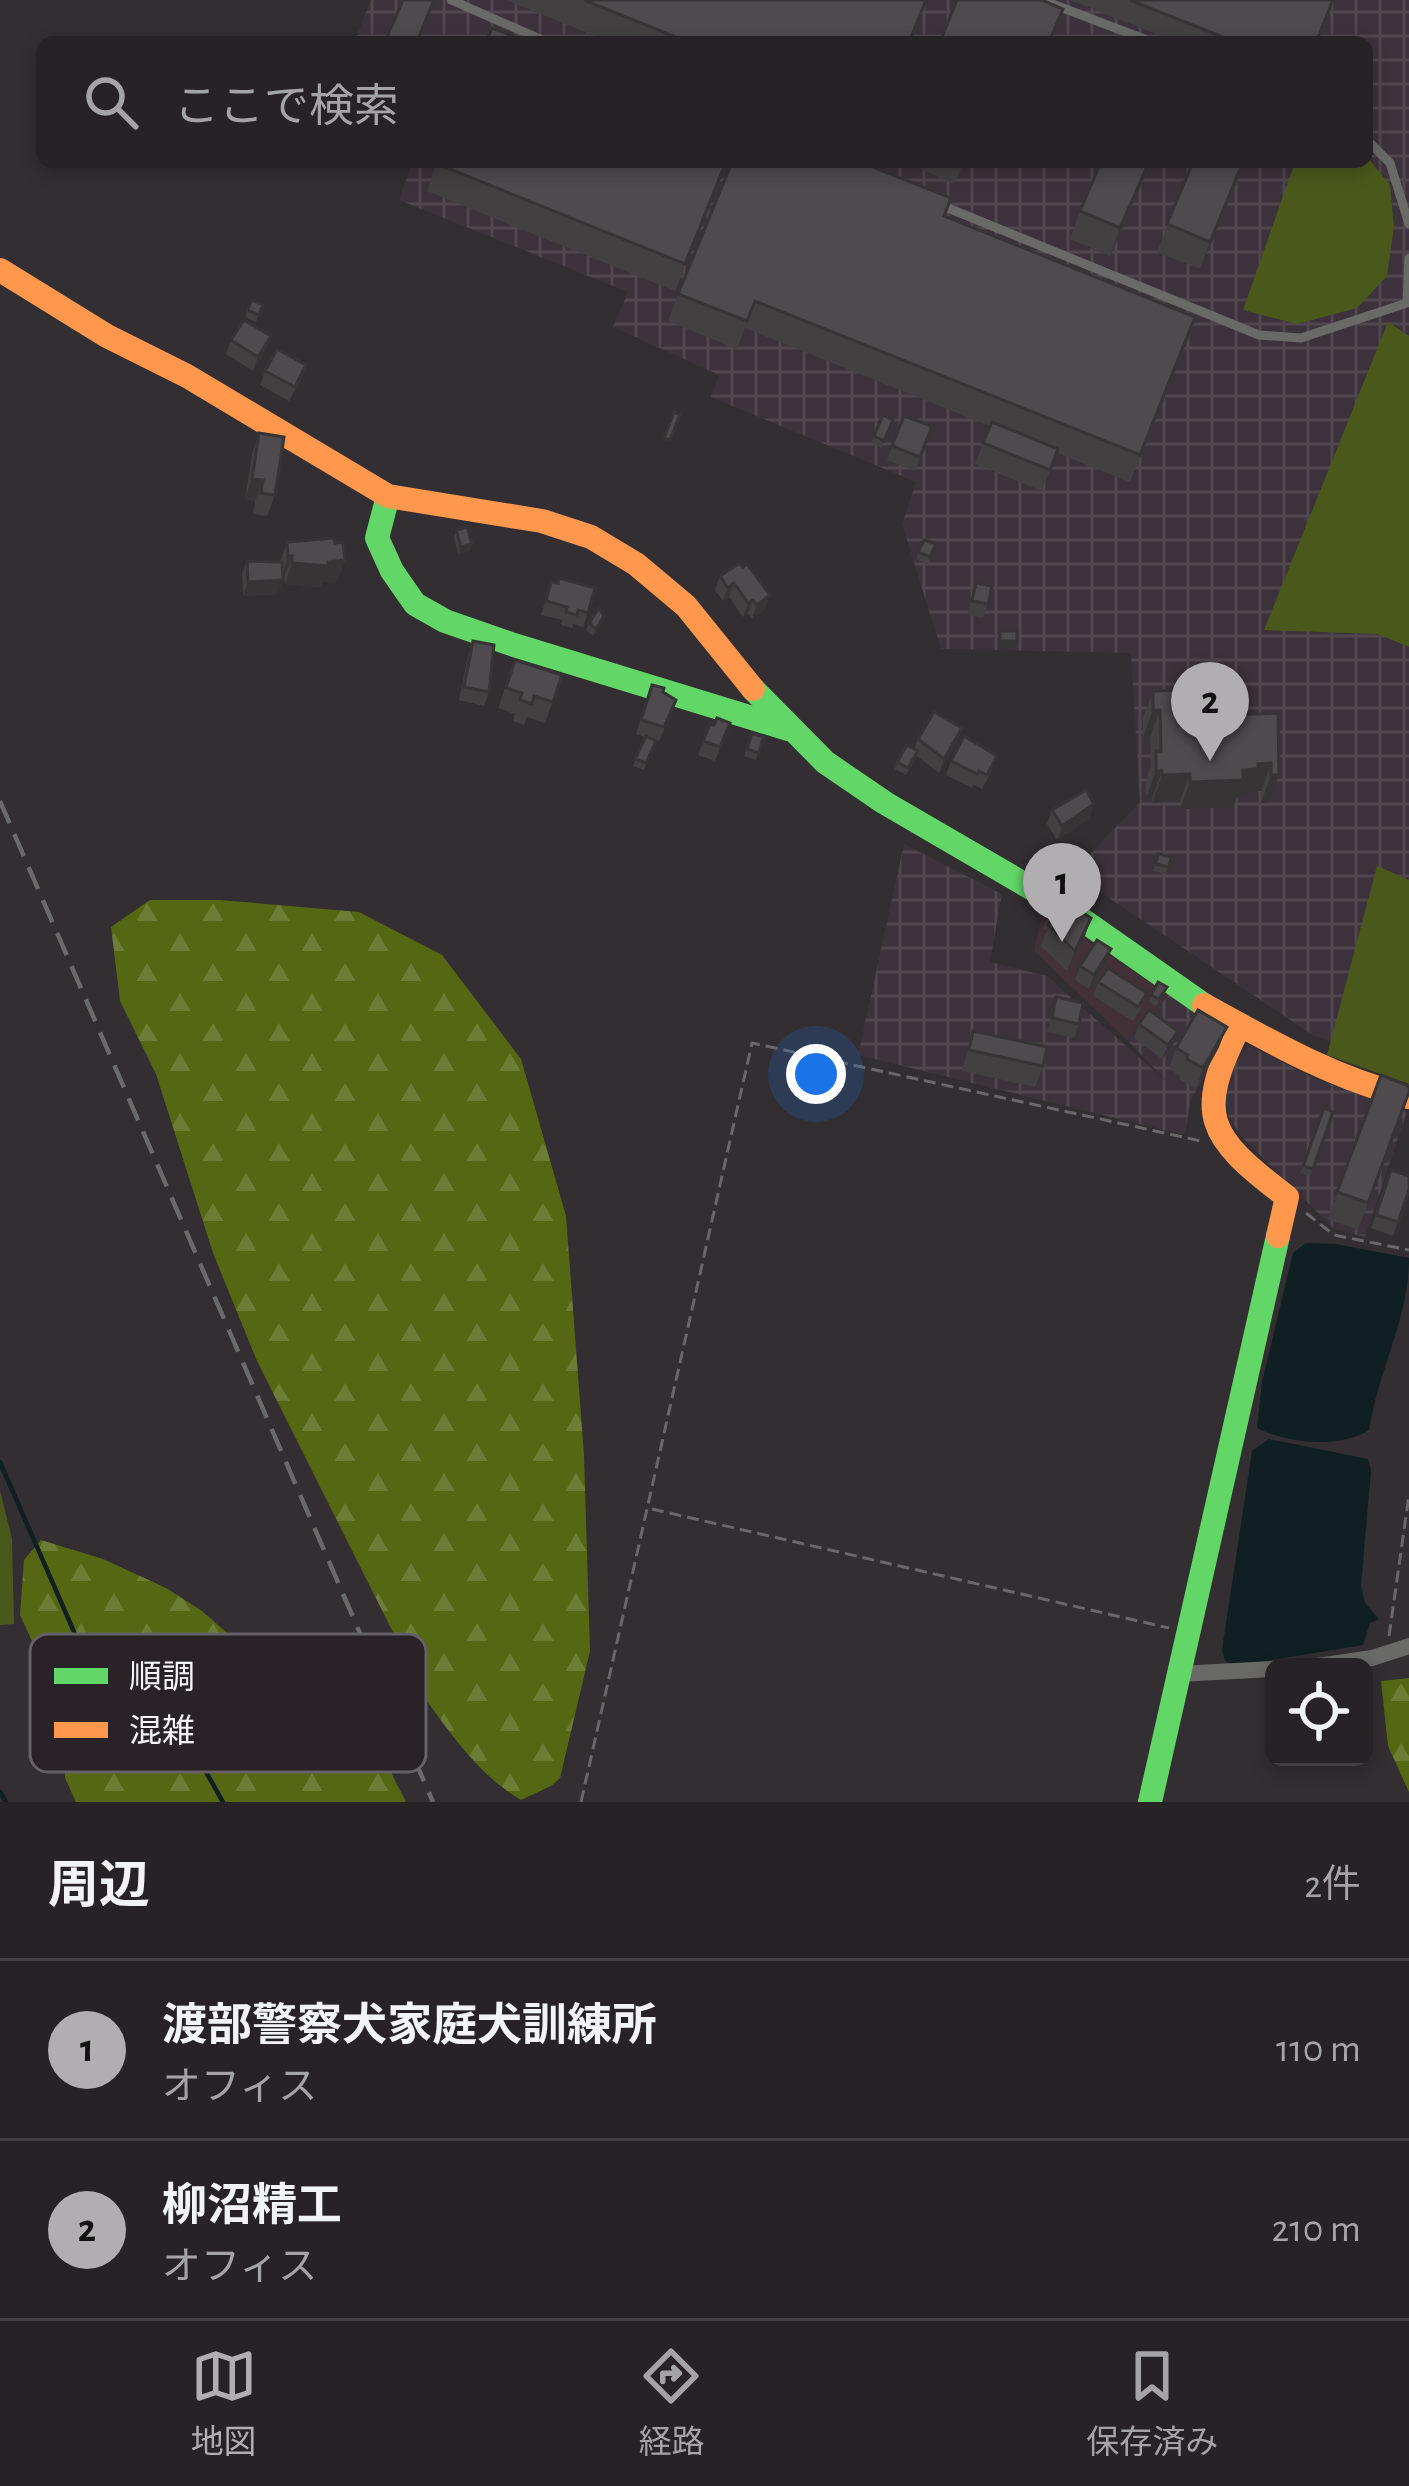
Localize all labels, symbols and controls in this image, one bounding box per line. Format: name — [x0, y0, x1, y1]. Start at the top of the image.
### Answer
search box — [36, 36, 1373, 168]
icon: search — [78, 69, 144, 135]
text: ここで検索 — [174, 85, 399, 130]
pin: 2 — [1171, 662, 1249, 761]
pin: 1 — [1023, 843, 1101, 942]
your location — [786, 1044, 846, 1104]
legend — [30, 1634, 426, 1772]
map controls — [1265, 1658, 1373, 1766]
button: locate — [1265, 1658, 1373, 1766]
text: 順調 — [129, 1661, 195, 1695]
text: 混雑 — [129, 1714, 195, 1749]
text: 周辺 — [48, 1861, 150, 1912]
text: 2件 — [1304, 1866, 1361, 1905]
text: 渡部警察犬家庭犬訓練所 — [162, 2004, 657, 2049]
text: 1 — [80, 2030, 94, 2069]
text: 110 m — [1276, 2030, 1361, 2069]
text: オフィス — [162, 2068, 317, 2107]
text: 柳沼精工 — [162, 2184, 342, 2229]
text: 2 — [78, 2210, 96, 2249]
text: 210 m — [1272, 2210, 1361, 2249]
text: オフィス — [162, 2248, 317, 2287]
tab: 地図 — [191, 2343, 257, 2464]
tab: 経路 — [638, 2343, 704, 2464]
tab: 保存済み — [1086, 2343, 1218, 2464]

